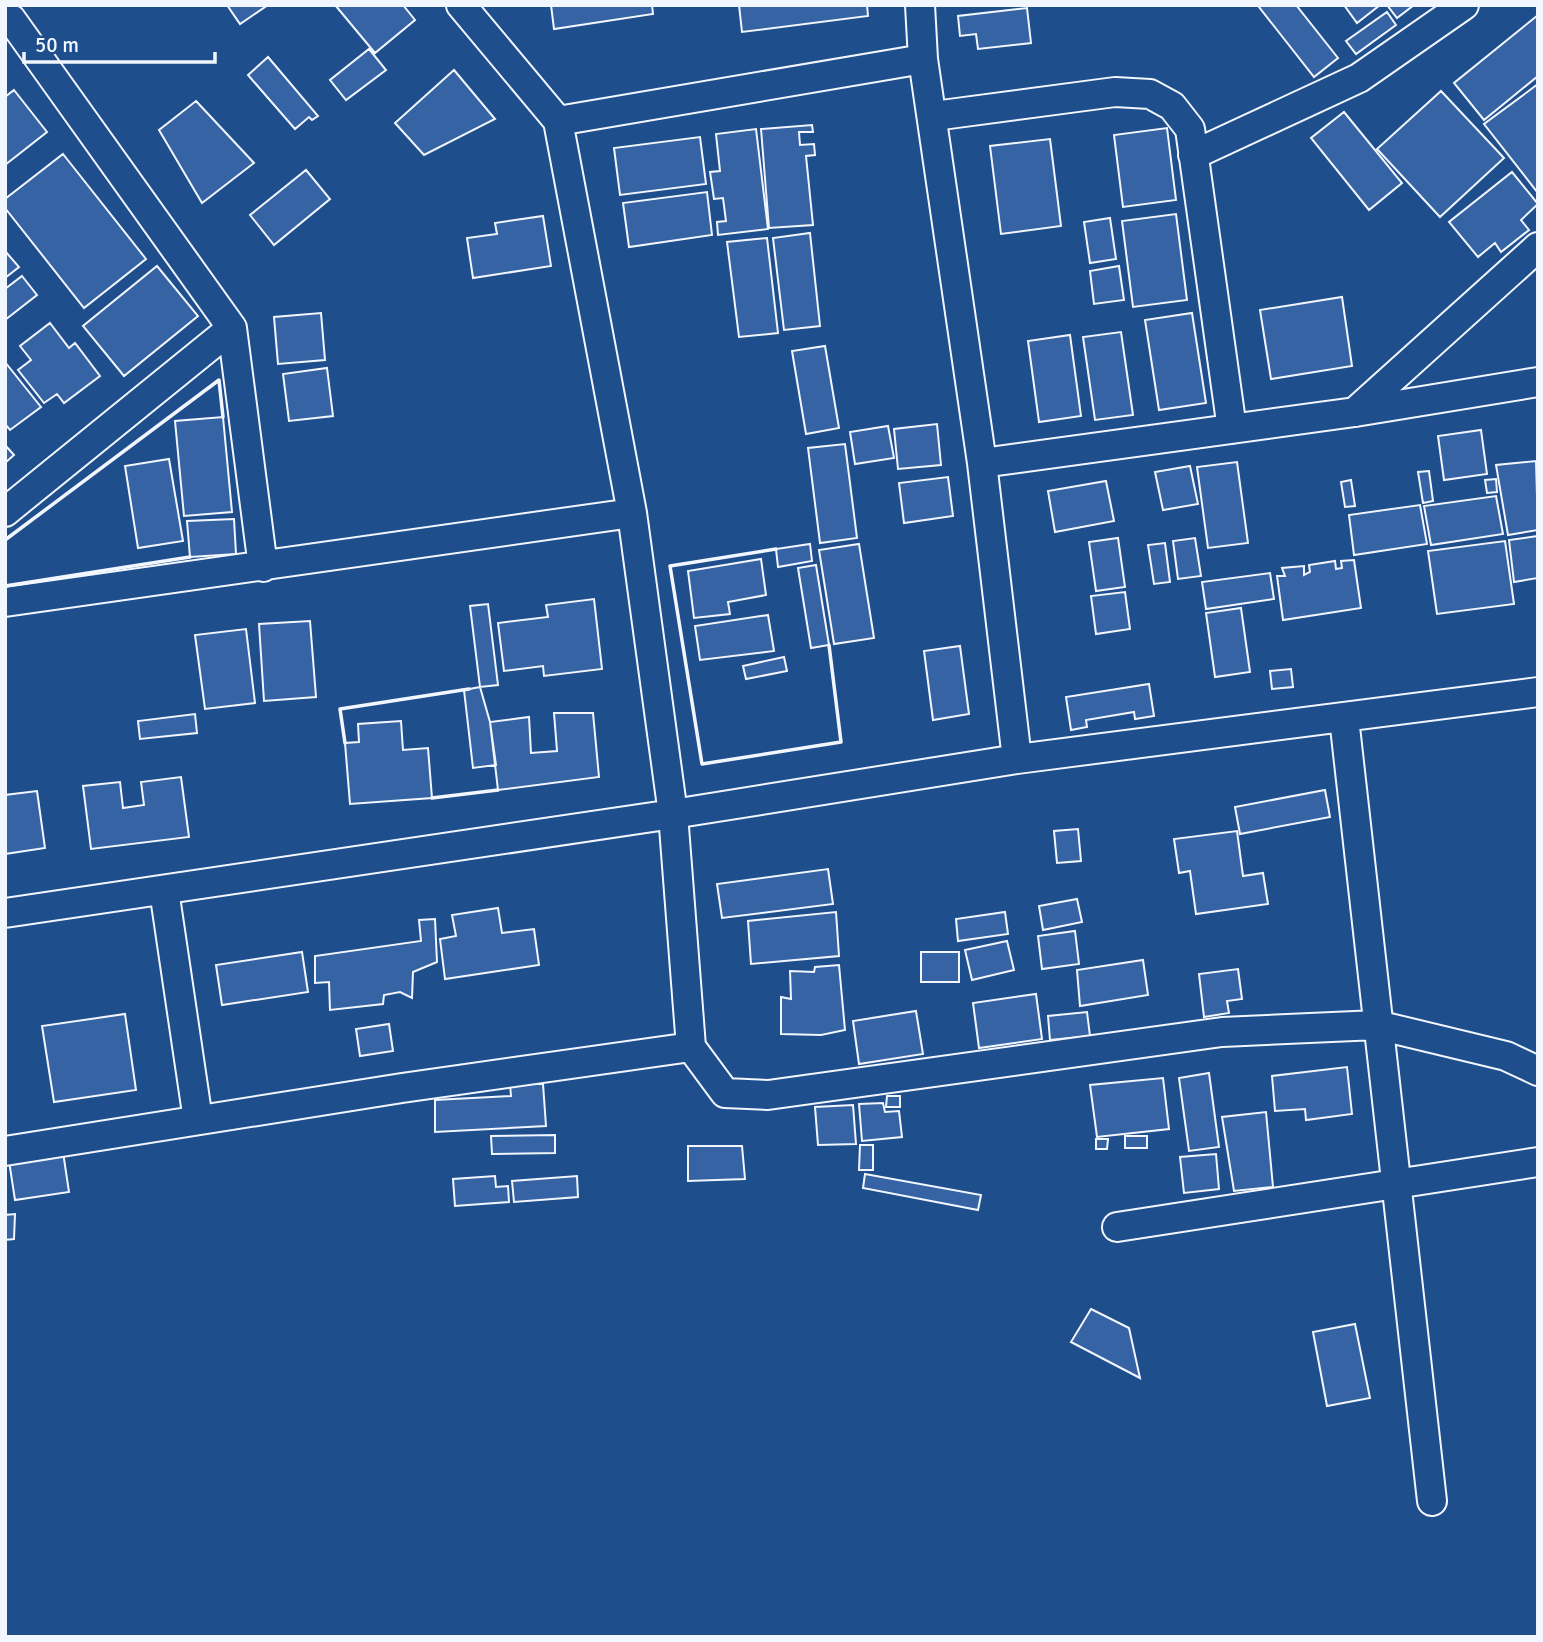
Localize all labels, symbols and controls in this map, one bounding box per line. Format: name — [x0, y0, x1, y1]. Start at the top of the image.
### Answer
scale bar — [24, 21, 215, 65]
text: 50 m — [35, 32, 79, 58]

